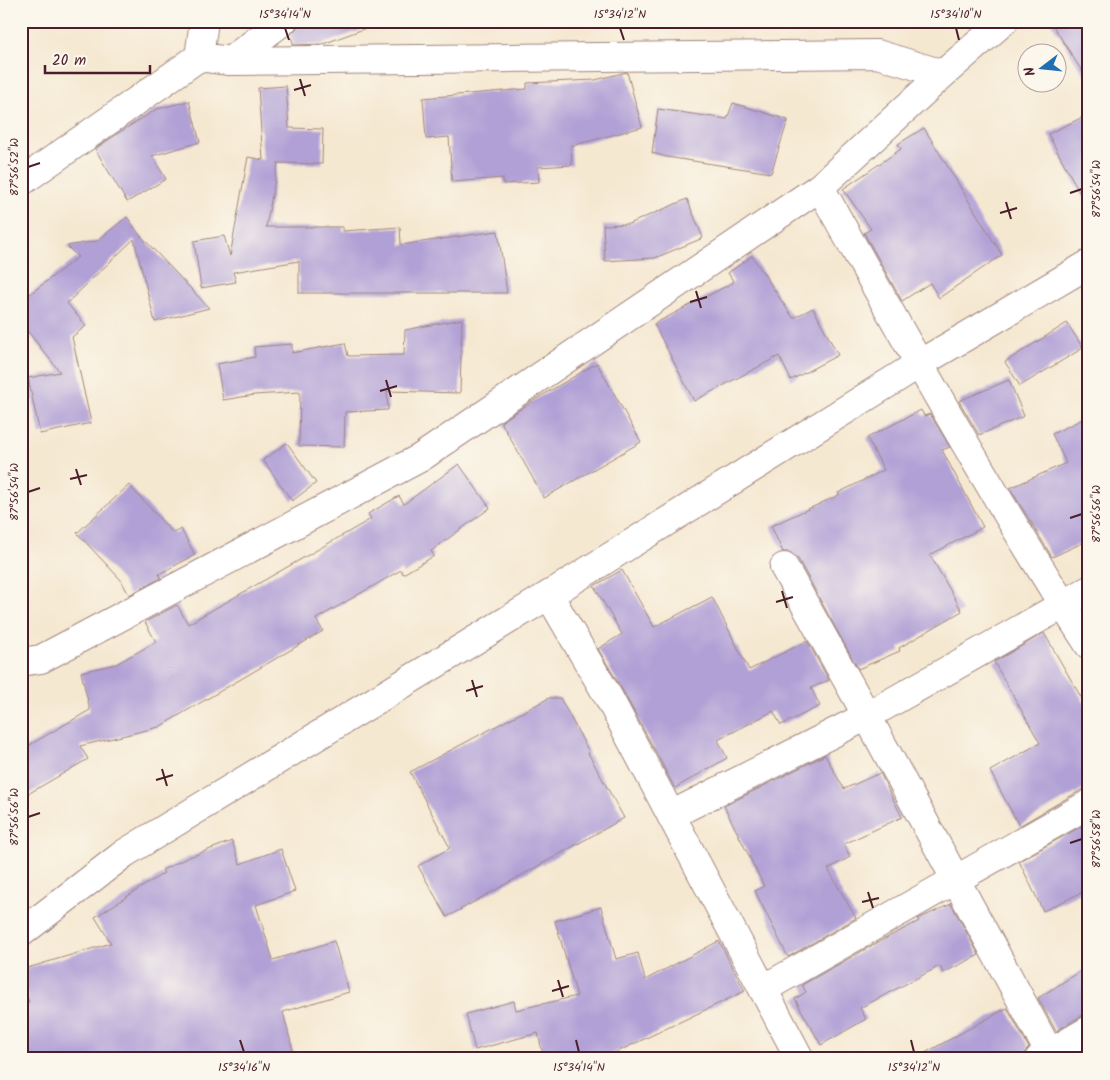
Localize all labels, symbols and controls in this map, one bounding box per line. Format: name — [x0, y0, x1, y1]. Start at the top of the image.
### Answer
text: 15°34'14"N — [259, 5, 311, 24]
text: 15°34'12"N — [594, 5, 646, 24]
text: 15°34'10"N — [930, 5, 982, 24]
scale bar — [45, 42, 150, 74]
north arrow — [1018, 42, 1068, 92]
text: 20 m — [52, 49, 86, 73]
text: N — [1019, 64, 1042, 79]
text: 87°56'52"W — [5, 138, 24, 196]
text: 87°56'54"W — [1087, 160, 1106, 218]
text: 87°56'54"W — [5, 463, 24, 521]
text: 87°56'56"W — [1087, 485, 1106, 543]
text: 87°56'56"W — [5, 788, 24, 846]
text: 87°56'58"W — [1087, 810, 1106, 868]
text: 15°34'16"N — [218, 1058, 270, 1077]
text: 15°34'14"N — [553, 1058, 605, 1077]
text: 15°34'12"N — [888, 1058, 940, 1077]

